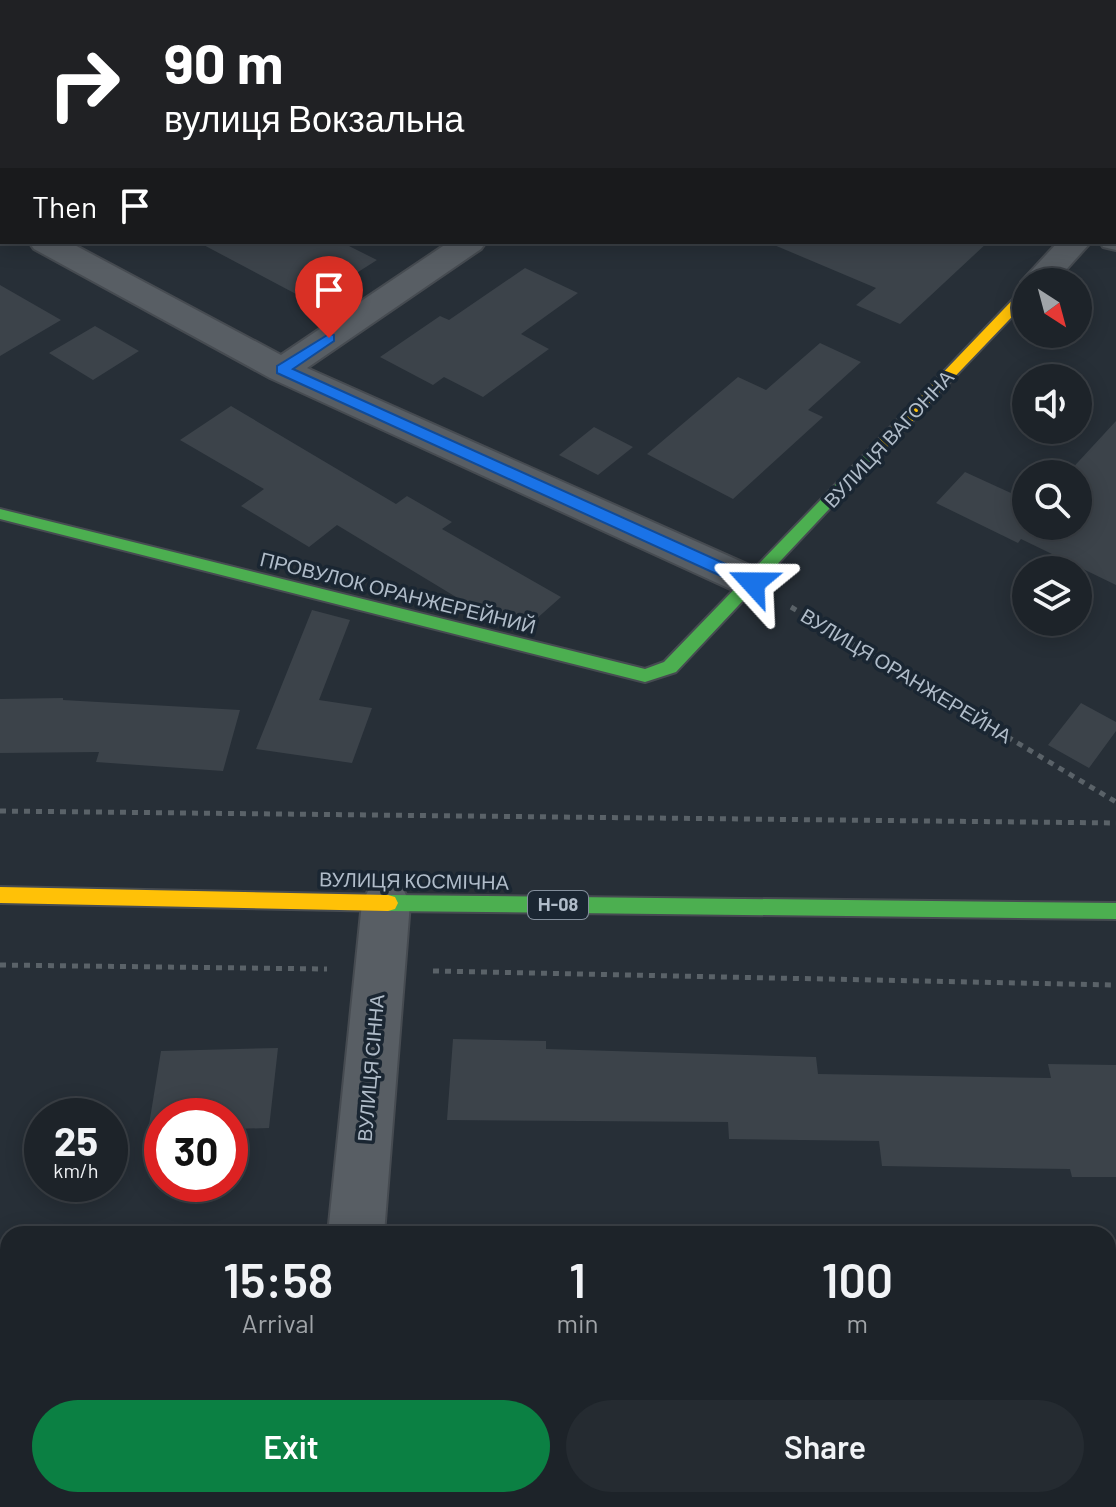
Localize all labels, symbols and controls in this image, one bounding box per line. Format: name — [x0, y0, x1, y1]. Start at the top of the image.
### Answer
text: 90 m — [164, 28, 284, 95]
icon: right — [32, 32, 136, 136]
text: вулиця Вокзальна — [164, 96, 464, 139]
icon: arrive — [113, 184, 157, 228]
text: Then — [32, 188, 97, 224]
pin — [295, 256, 363, 338]
icon: arrive — [307, 268, 351, 312]
north arrow — [1012, 268, 1092, 348]
map controls — [1012, 268, 1092, 636]
street label: ВУЛИЦЯ ВАГОННА — [818, 364, 959, 512]
button: sound — [1012, 364, 1092, 444]
button: search — [1012, 460, 1092, 540]
position arrow — [711, 541, 795, 625]
street label: ПРОВУЛОК ОРАНЖЕРЕЙНИЙ — [258, 546, 539, 638]
button: layers — [1012, 556, 1092, 636]
street label: ВУЛИЦЯ ОРАНЖЕРЕЙНА — [797, 603, 1017, 748]
street label: ВУЛИЦЯ КОСМІЧНА — [319, 866, 510, 894]
road number: Н-08 — [528, 891, 588, 919]
street label: ВУЛИЦЯ СІННА — [352, 993, 388, 1143]
speed limit sign: 30 — [144, 1098, 248, 1202]
text: 25 — [54, 1116, 98, 1164]
text: km/h — [53, 1158, 99, 1182]
text: 15:58 — [223, 1250, 333, 1308]
text: 1 — [569, 1250, 586, 1308]
text: 100 — [822, 1250, 893, 1308]
text: Arrival — [242, 1307, 315, 1338]
text: min — [556, 1307, 599, 1338]
text: m — [847, 1307, 868, 1338]
button: Exit — [32, 1400, 550, 1492]
button: Share — [566, 1400, 1084, 1492]

